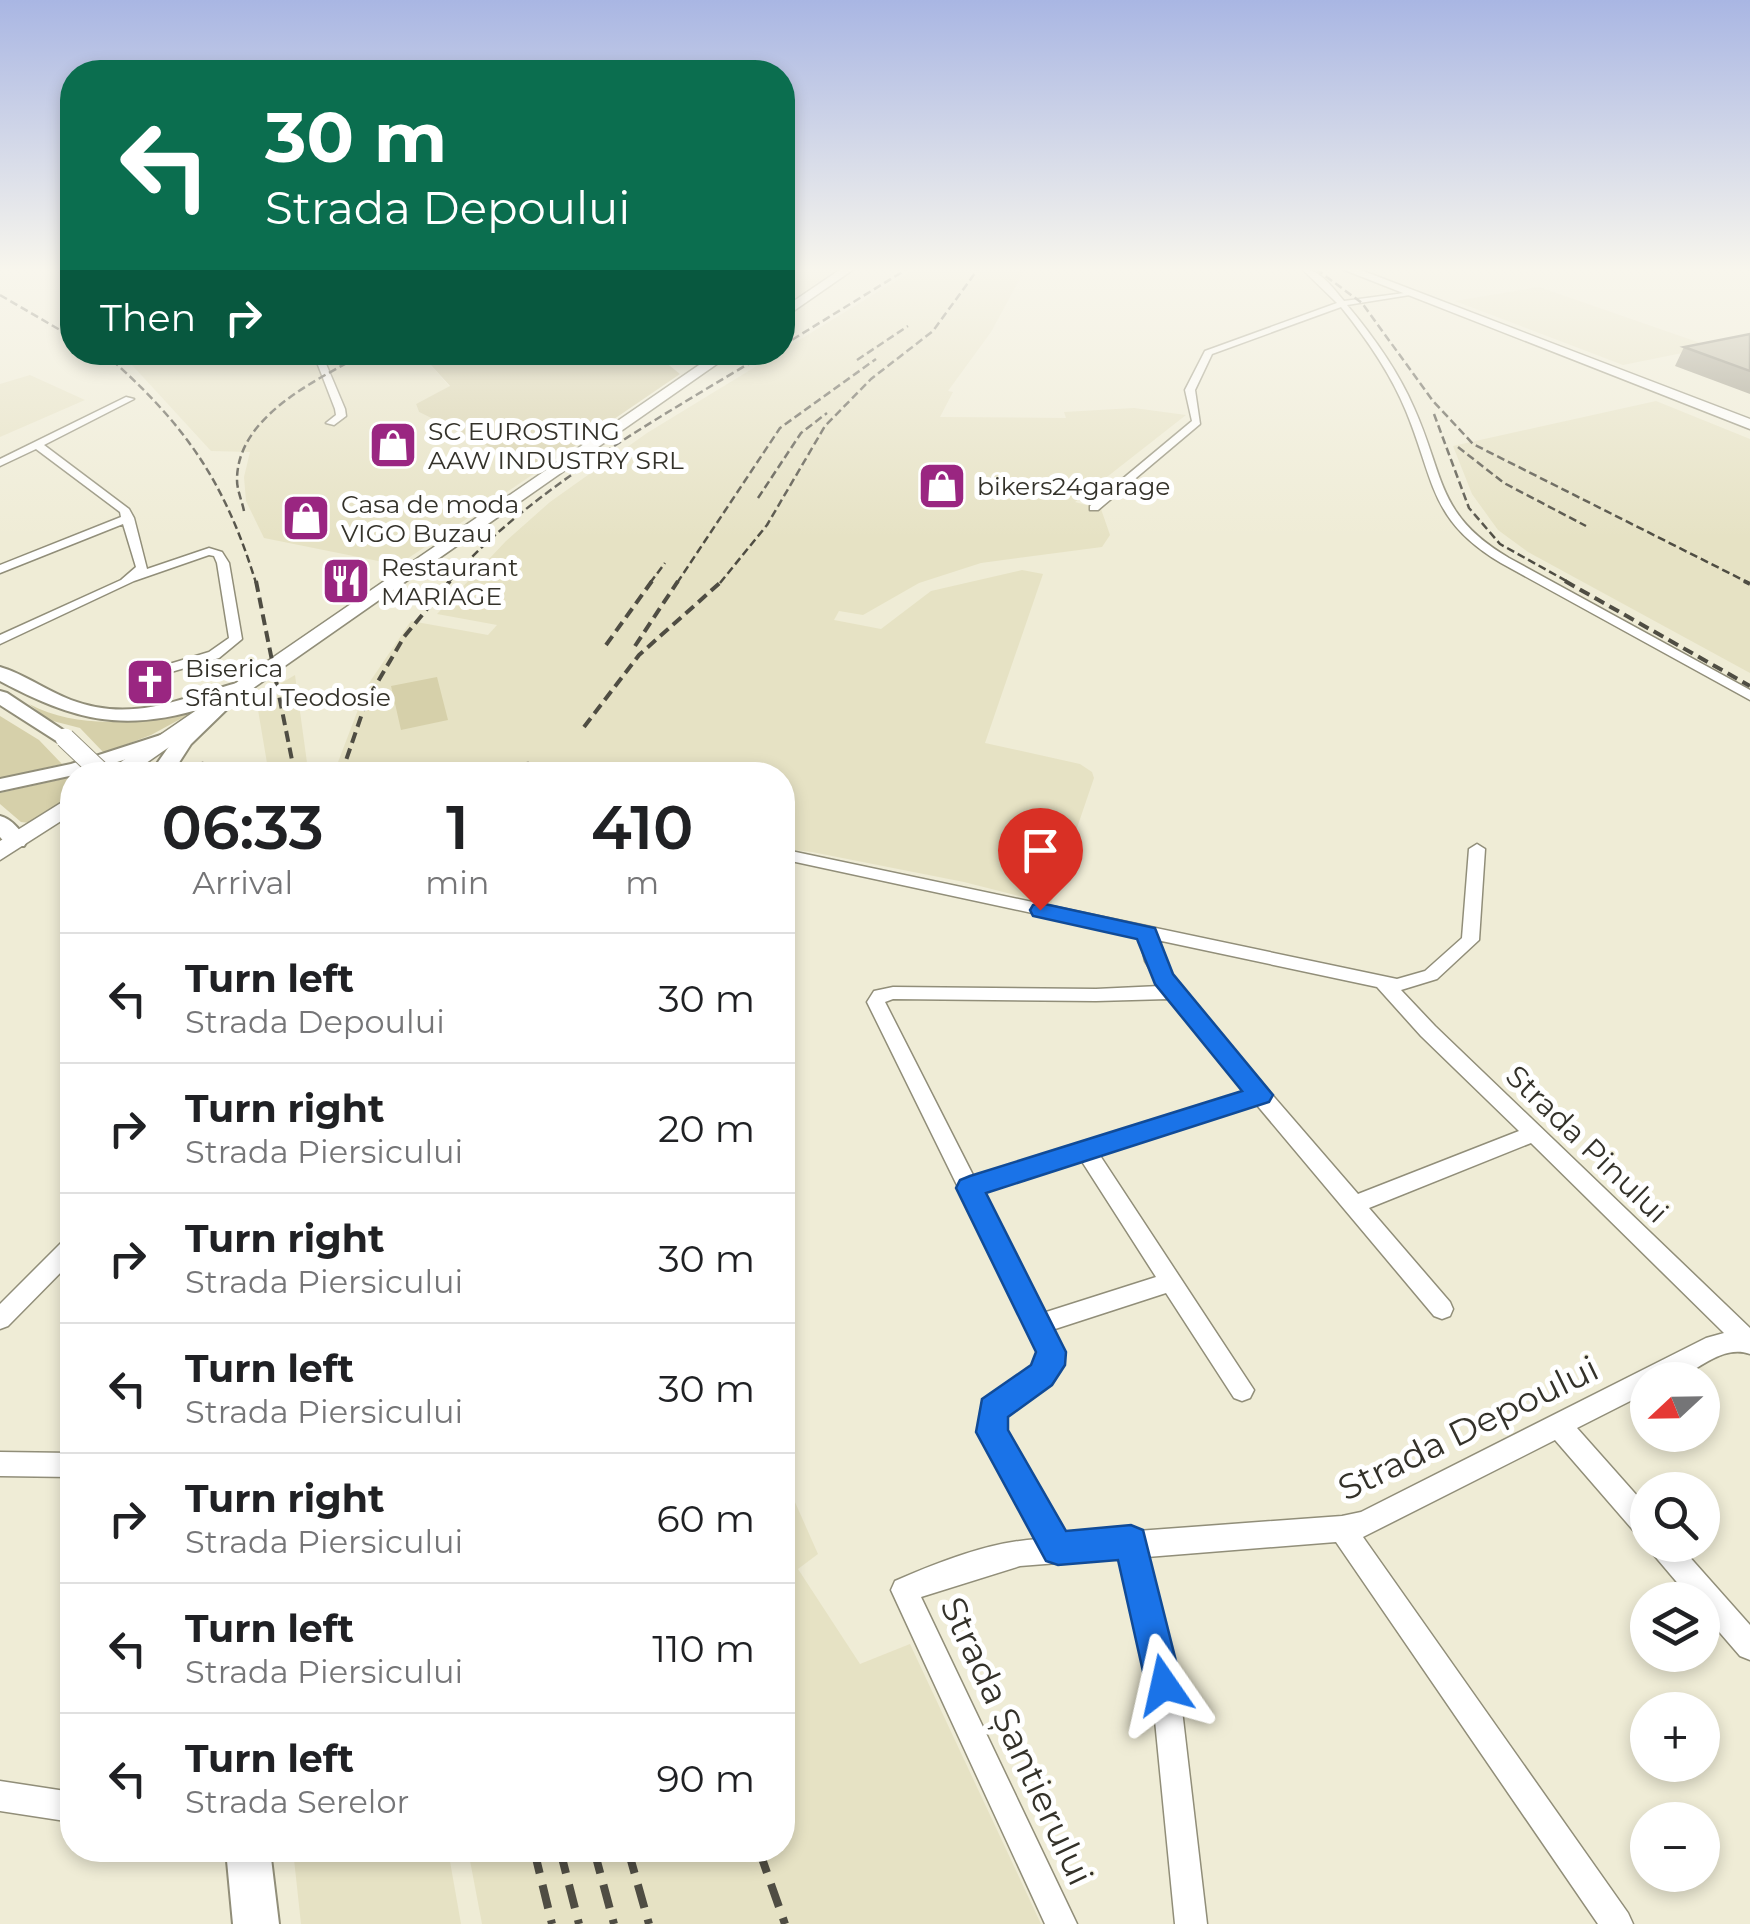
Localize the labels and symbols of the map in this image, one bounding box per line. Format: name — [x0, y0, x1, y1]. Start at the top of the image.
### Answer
place label: SC EUROSTING AAW INDUSTRY SRL — [428, 416, 684, 475]
shop icon: SC EUROSTING AAW INDUSTRY SRL — [367, 419, 419, 471]
shop icon: bikers24garage — [916, 460, 968, 512]
place label: bikers24garage — [977, 471, 1170, 501]
place label: Casa de moda VIGO Buzau — [341, 489, 519, 548]
shop icon: Casa de moda VIGO Buzau — [280, 492, 332, 544]
place label: Restaurant MARIAGE — [381, 552, 518, 611]
restaurant icon: Restaurant MARIAGE — [320, 555, 372, 607]
place label: Biserica Sfântul Teodosie — [185, 653, 391, 712]
church icon: Biserica Sfântul Teodosie — [124, 656, 176, 708]
pin — [998, 808, 1083, 911]
street label: Strada Pinului — [1498, 1057, 1676, 1231]
street label: Strada Depoului — [1331, 1346, 1605, 1510]
north arrow — [1630, 1362, 1720, 1452]
street label: Strada Șantierului — [931, 1590, 1103, 1892]
position arrow — [1112, 1633, 1216, 1737]

